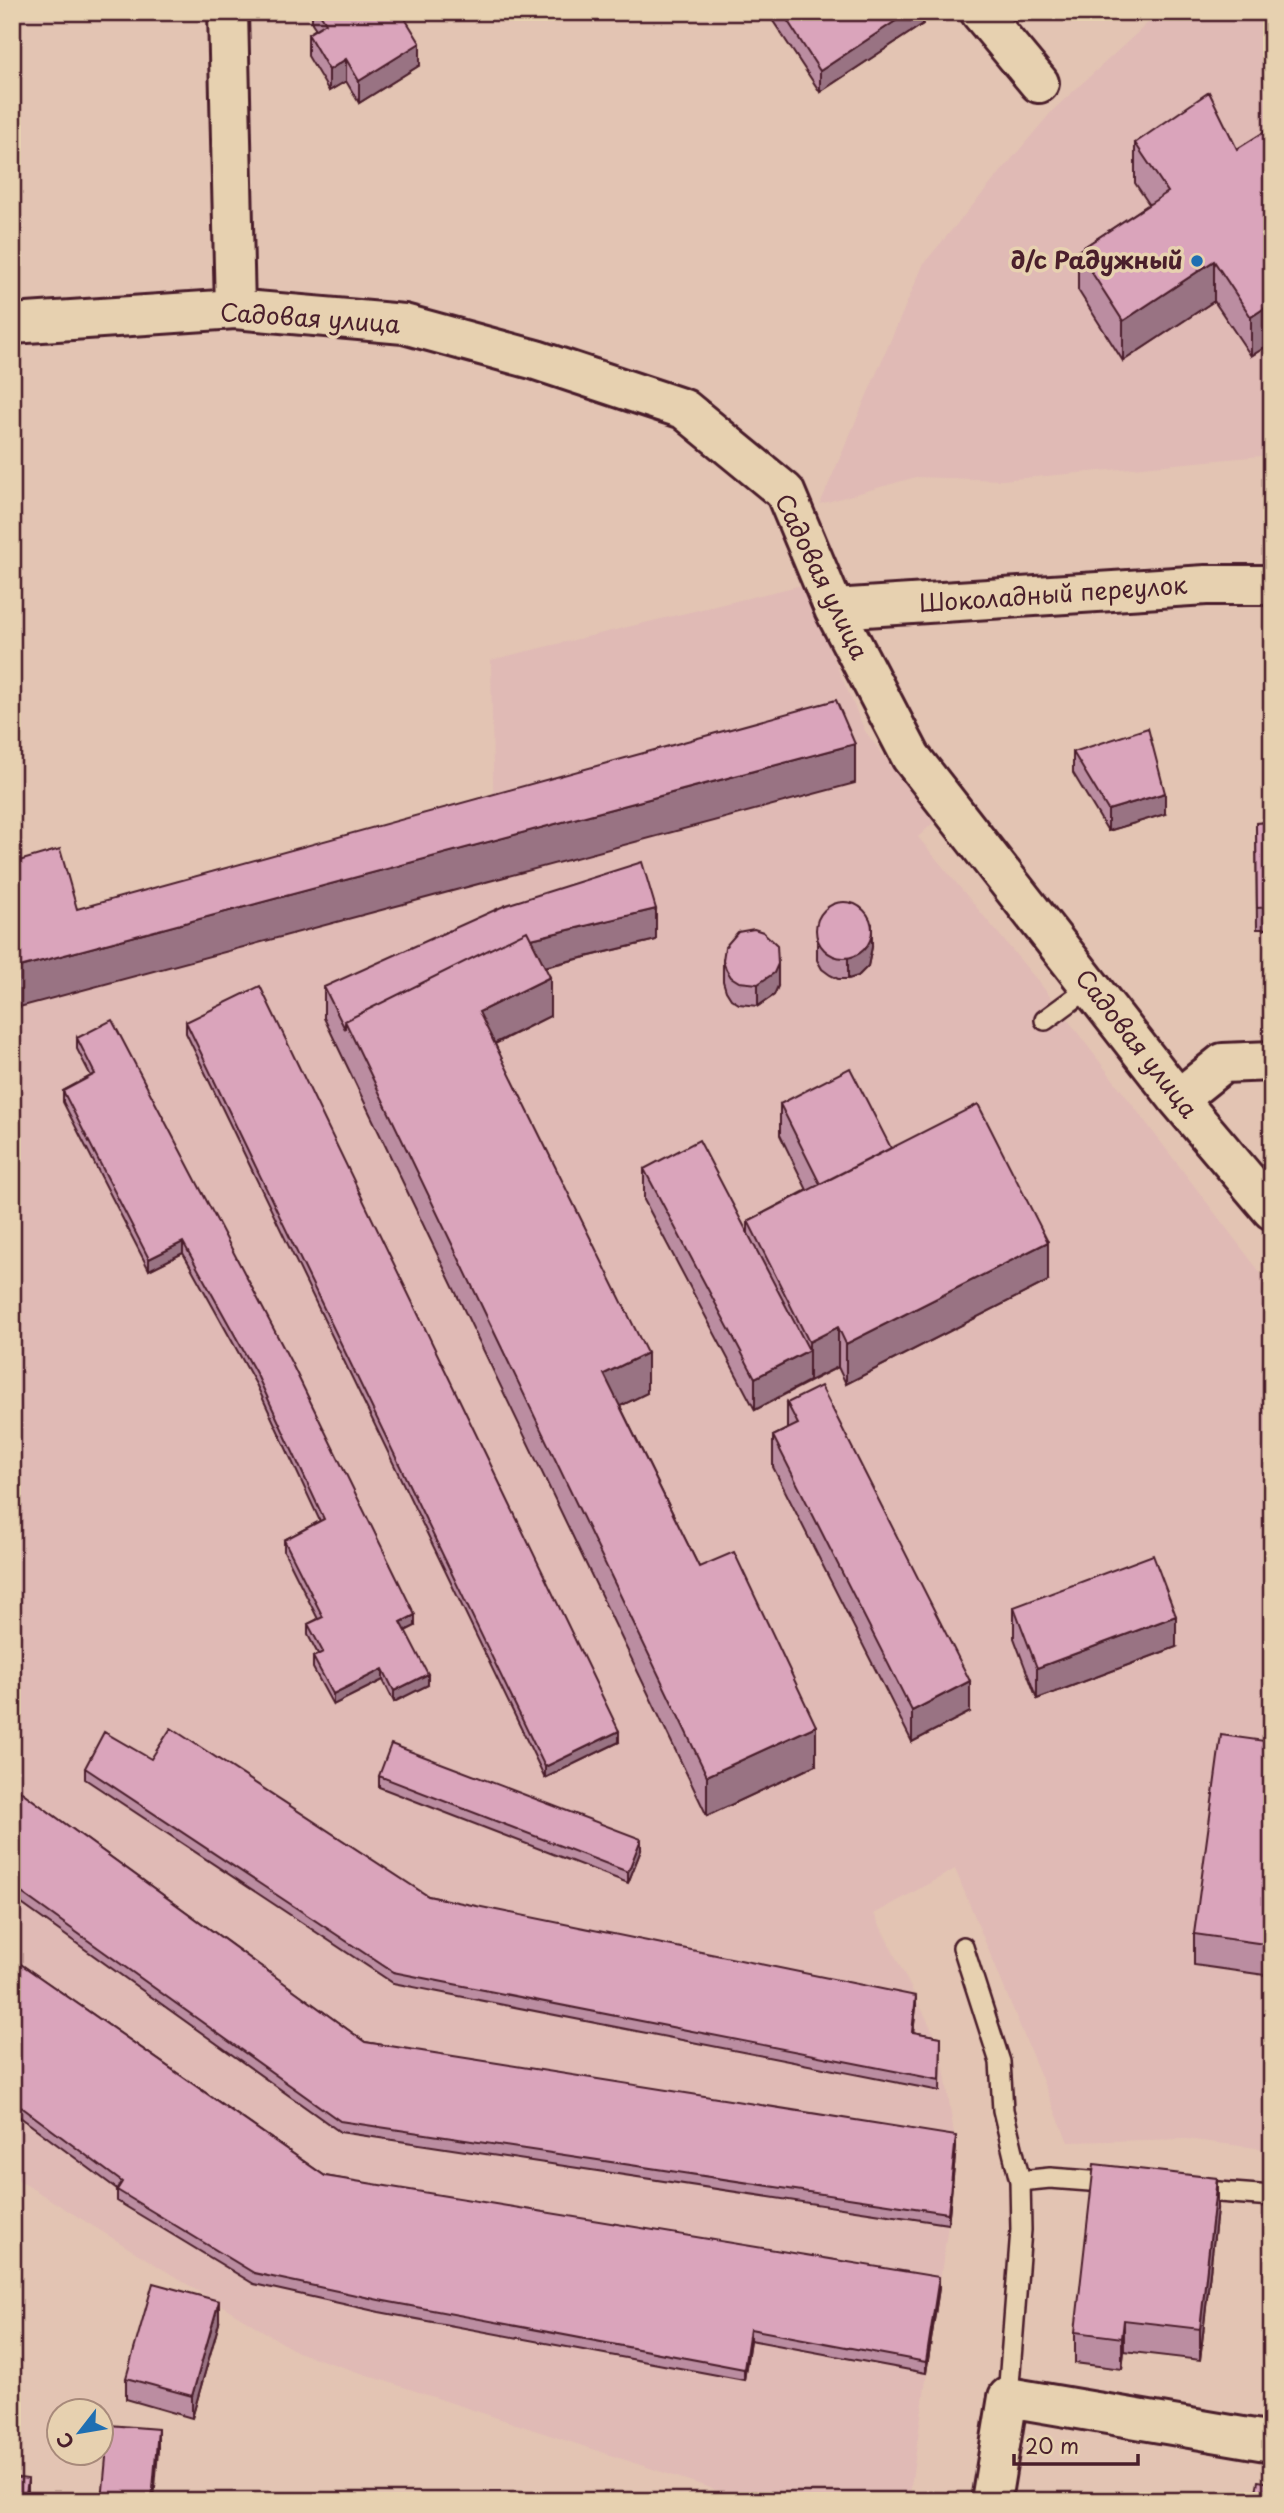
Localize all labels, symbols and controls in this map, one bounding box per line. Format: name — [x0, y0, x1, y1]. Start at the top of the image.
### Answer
place label: д/с Радужный — [1011, 241, 1183, 277]
marker: д/с Радужный — [1189, 253, 1205, 269]
street label: Садовая улица — [219, 293, 401, 341]
street label: Садовая улица — [767, 487, 879, 665]
street label: Шоколадный переулок — [917, 566, 1189, 620]
street label: Садовая улица — [1068, 961, 1207, 1125]
north arrow — [46, 2398, 116, 2468]
scale bar — [1014, 2422, 1139, 2466]
text: С — [49, 2428, 80, 2455]
text: 20 m — [1025, 2429, 1079, 2461]

